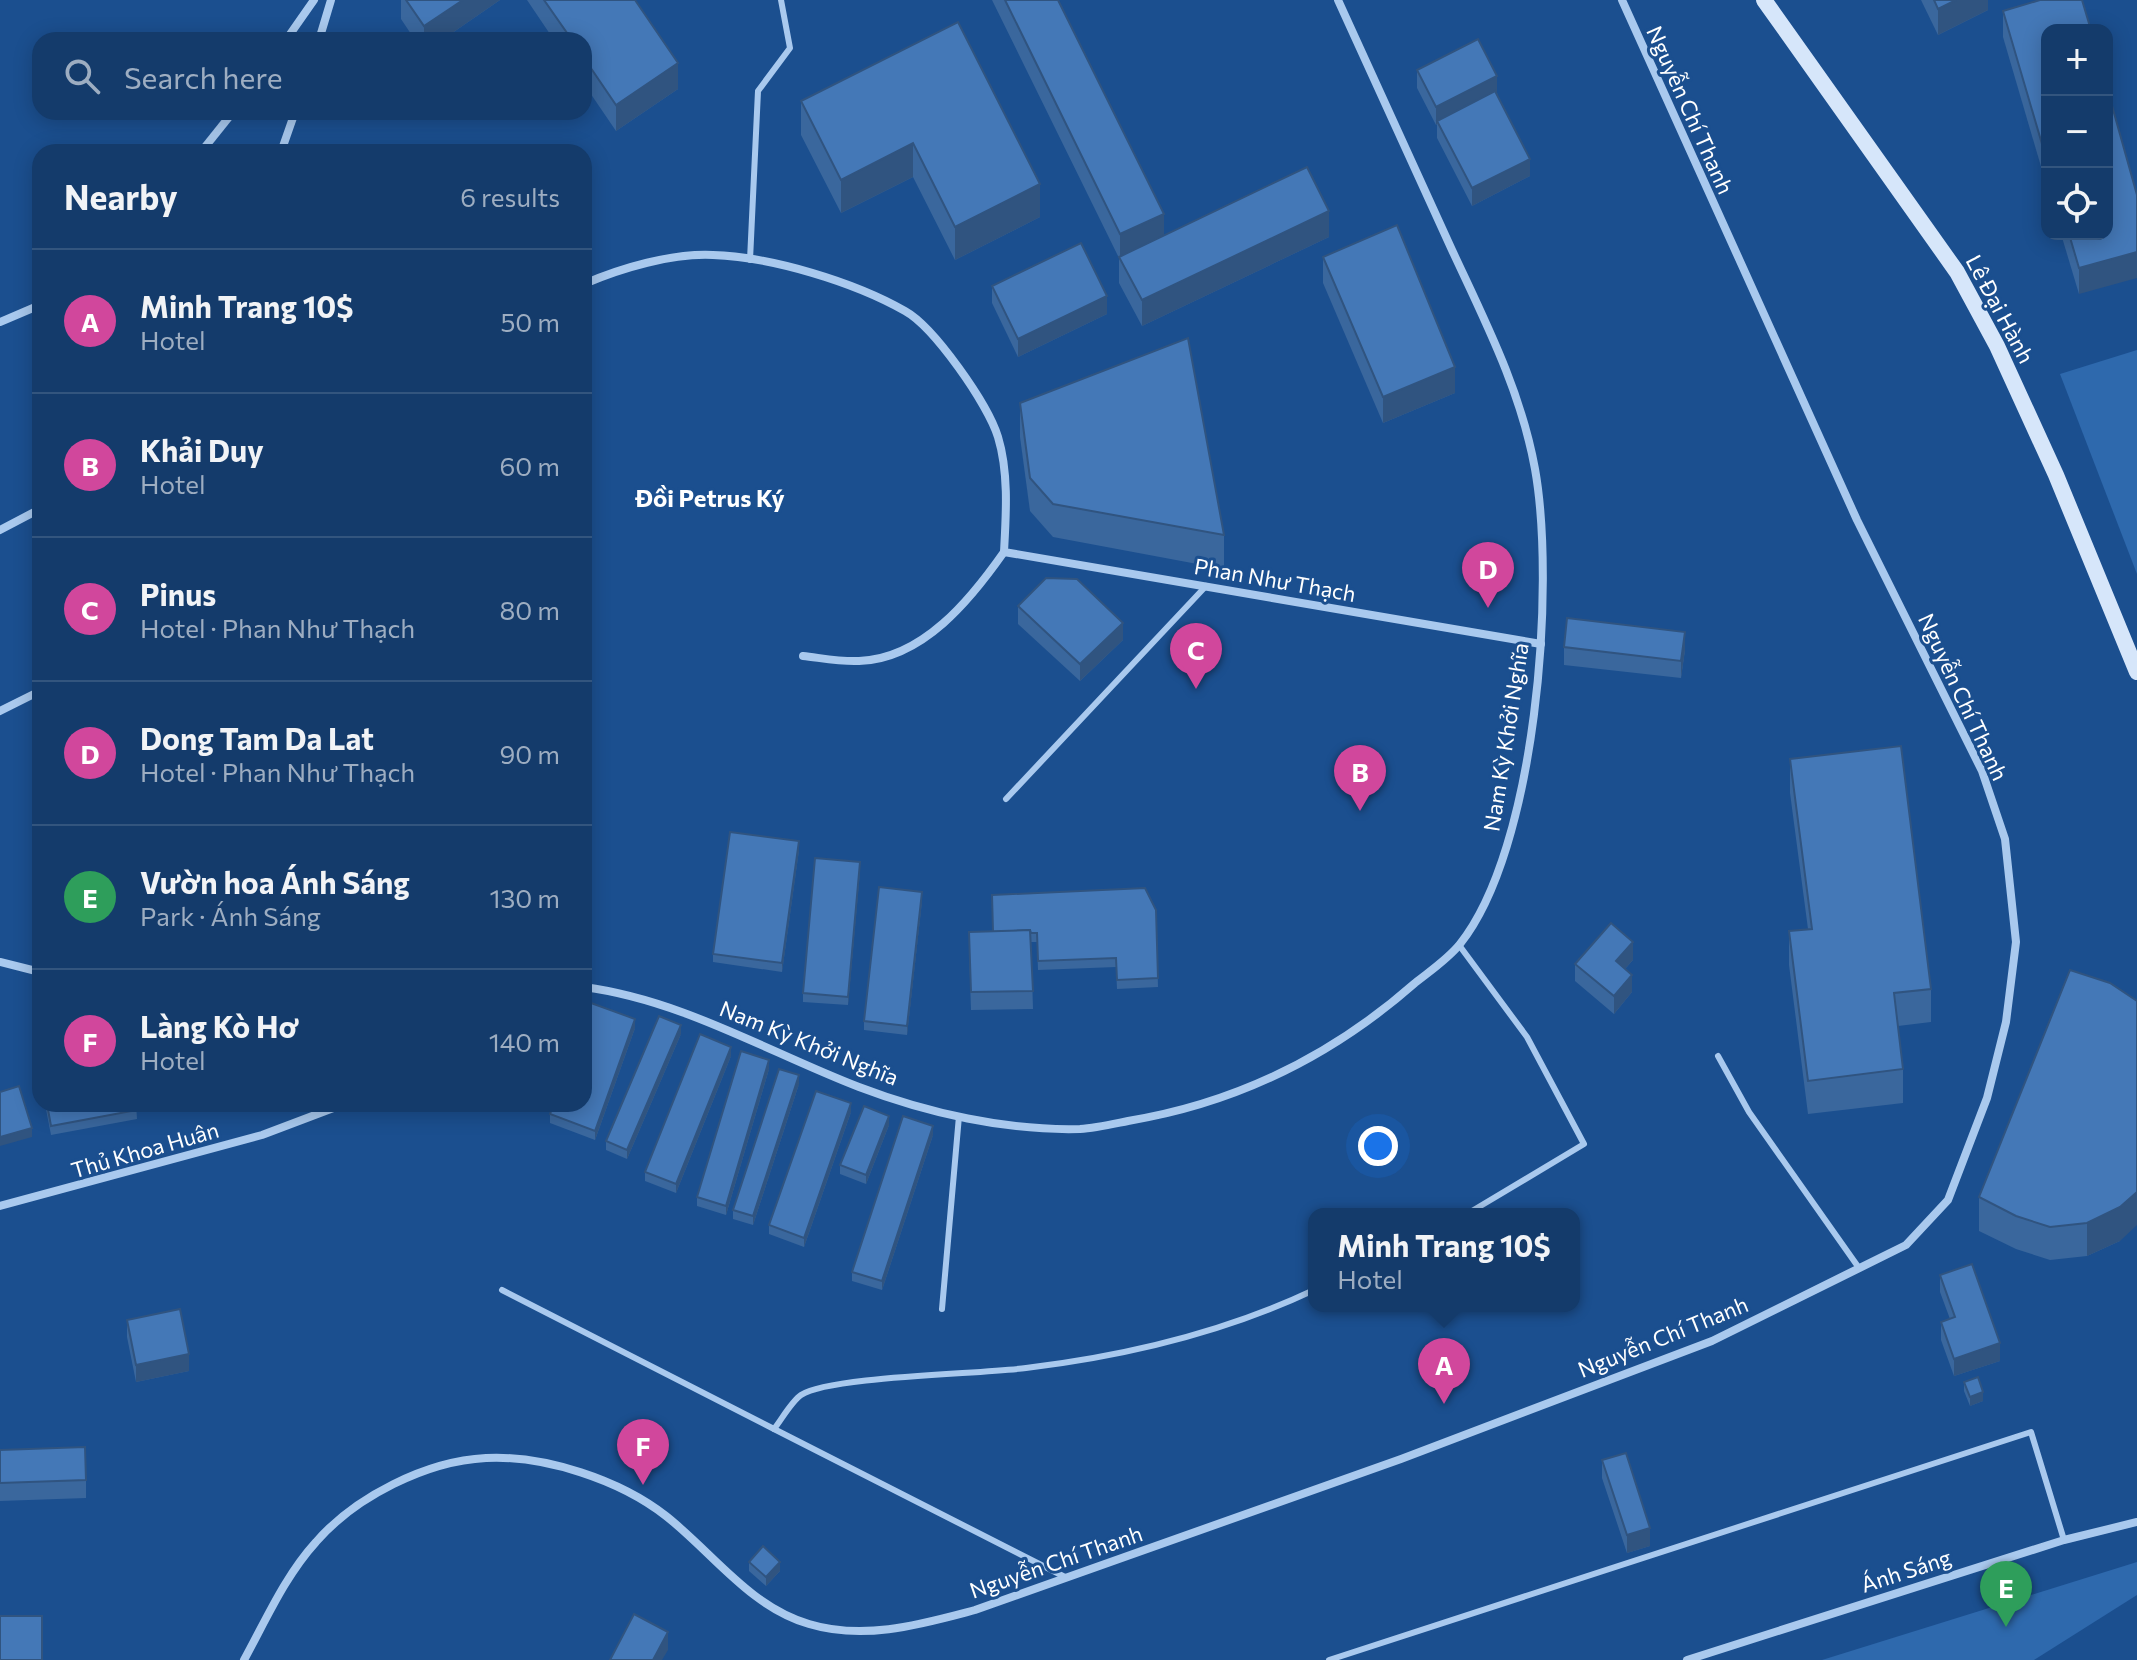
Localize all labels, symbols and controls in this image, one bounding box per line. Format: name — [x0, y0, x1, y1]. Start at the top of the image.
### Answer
street label: Nguyễn Chí Thanh — [1641, 22, 1740, 198]
map controls — [2041, 24, 2113, 240]
button: + — [2041, 24, 2113, 96]
search box — [32, 32, 592, 120]
icon: search — [60, 54, 104, 98]
text: Search here — [124, 58, 283, 95]
button: − — [2041, 96, 2113, 168]
button: locate — [2041, 168, 2113, 240]
text: Nearby — [64, 175, 178, 217]
text: 6 results — [460, 181, 560, 212]
street label: Lê Đại Hành — [1961, 250, 2040, 368]
text: Minh Trang 10$ — [140, 287, 353, 324]
text: A — [81, 306, 99, 337]
text: 50 m — [500, 306, 560, 337]
text: Hotel — [140, 324, 206, 355]
text: Khải Duy — [140, 431, 264, 468]
text: B — [81, 450, 99, 481]
text: 60 m — [500, 450, 560, 481]
text: Hotel — [140, 468, 206, 499]
district label: Đồi Petrus Ký — [634, 483, 785, 512]
pin: D — [1462, 542, 1514, 608]
street label: Phan Như Thạch — [1192, 552, 1358, 607]
text: Pinus — [140, 575, 216, 612]
text: C — [81, 594, 99, 625]
text: 80 m — [500, 594, 560, 625]
street label: Nguyễn Chí Thanh — [1913, 609, 2014, 785]
text: Hotel · Phan Như Thạch — [140, 612, 415, 643]
pin: C — [1170, 623, 1222, 689]
street label: Nam Kỳ Khởi Nghĩa — [1477, 641, 1534, 833]
text: Dong Tam Da Lat — [140, 719, 374, 756]
text: D — [80, 738, 100, 769]
text: 90 m — [500, 738, 560, 769]
pin: B — [1334, 745, 1386, 811]
text: Hotel · Phan Như Thạch — [140, 756, 415, 787]
text: Vườn hoa Ánh Sáng — [140, 863, 410, 900]
text: E — [82, 882, 98, 913]
text: 130 m — [489, 882, 560, 913]
text: Park · Ánh Sáng — [140, 900, 321, 931]
street label: Nam Kỳ Khởi Nghĩa — [716, 994, 903, 1091]
text: Làng Kò Hơ — [140, 1007, 299, 1044]
text: F — [82, 1026, 98, 1057]
text: 140 m — [489, 1026, 560, 1057]
text: Hotel — [140, 1044, 206, 1075]
street label: Thủ Khoa Huân — [68, 1116, 222, 1183]
your location — [1358, 1126, 1398, 1166]
popup — [1308, 1208, 1580, 1312]
text: Minh Trang 10$ — [1337, 1226, 1551, 1263]
text: Hotel — [1337, 1263, 1403, 1294]
street label: Nguyễn Chí Thanh — [1574, 1290, 1752, 1383]
pin: A — [1418, 1338, 1470, 1404]
pin: F — [617, 1419, 669, 1485]
street label: Nguyễn Chí Thanh — [966, 1519, 1146, 1604]
street label: Ánh Sáng — [1857, 1543, 1955, 1598]
pin: E — [1980, 1561, 2032, 1627]

